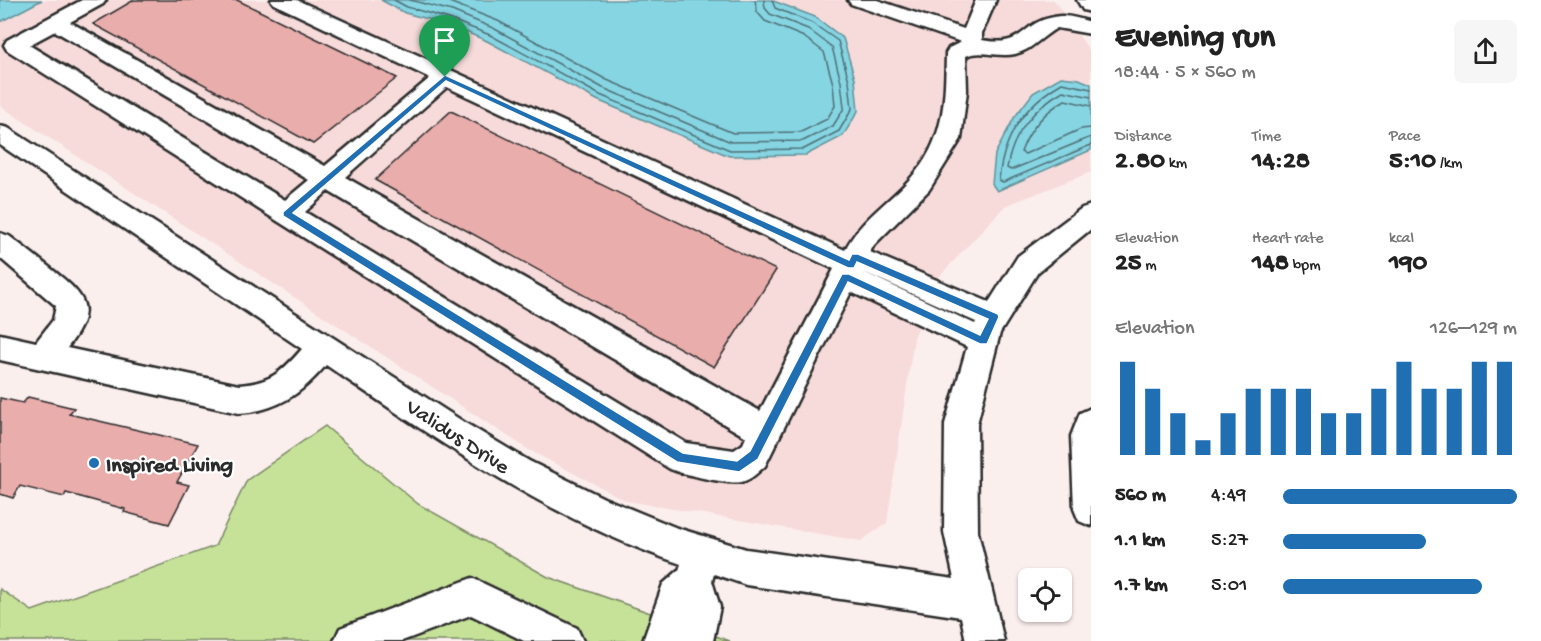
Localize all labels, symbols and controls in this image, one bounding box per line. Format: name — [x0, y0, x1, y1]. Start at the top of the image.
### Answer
pin — [419, 15, 470, 77]
text: Evening run — [1115, 20, 1275, 58]
button: share — [1454, 20, 1517, 83]
icon: arrive — [428, 24, 461, 57]
text: 18:44 · 5 × 560 m — [1115, 62, 1256, 85]
text: Distance — [1115, 128, 1172, 147]
text: Time — [1252, 128, 1281, 147]
text: Pace — [1389, 128, 1420, 147]
text: 2.80 — [1115, 147, 1165, 178]
text: 14:28 — [1252, 147, 1310, 178]
text: 5:10 — [1389, 147, 1436, 178]
text: km — [1165, 155, 1187, 174]
text: /km — [1436, 155, 1462, 174]
text: Elevation — [1115, 230, 1179, 249]
text: Heart rate — [1252, 230, 1324, 249]
text: kcal — [1389, 230, 1414, 249]
text: 25 — [1115, 249, 1141, 280]
text: 148 — [1252, 249, 1289, 280]
text: 190 — [1389, 249, 1427, 280]
text: m — [1141, 257, 1157, 276]
text: bpm — [1289, 257, 1321, 276]
text: Elevation — [1115, 318, 1195, 341]
text: 126–129 m — [1430, 318, 1517, 341]
street label: Validus Drive — [399, 395, 514, 482]
place label: Inspired Living — [106, 454, 233, 480]
marker: Inspired Living — [87, 456, 101, 470]
text: 560 m — [1115, 485, 1166, 508]
text: 4:49 — [1211, 485, 1246, 508]
text: 1.1 km — [1115, 530, 1165, 553]
text: 5:27 — [1211, 530, 1248, 553]
map controls — [1018, 568, 1072, 622]
button: locate — [1018, 568, 1072, 622]
text: 1.7 km — [1115, 575, 1168, 598]
text: 5:01 — [1211, 575, 1247, 598]

